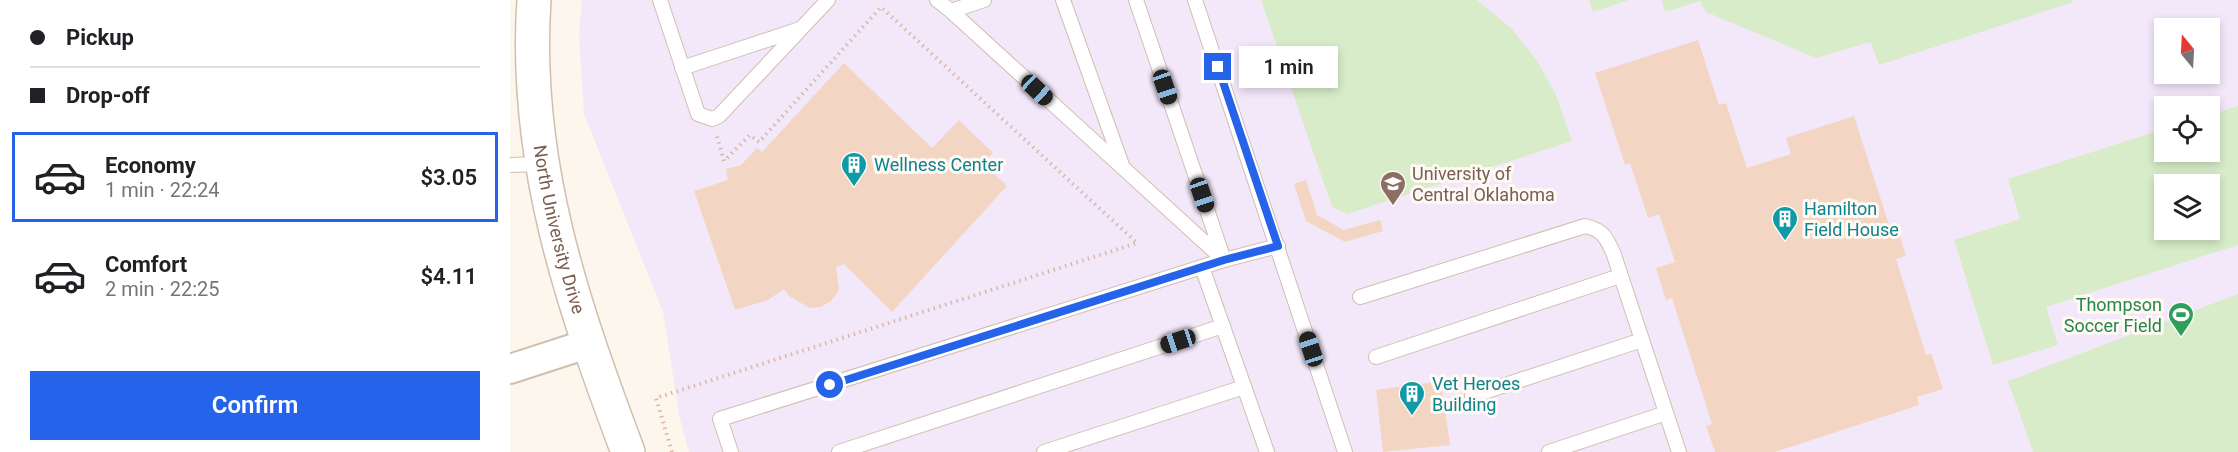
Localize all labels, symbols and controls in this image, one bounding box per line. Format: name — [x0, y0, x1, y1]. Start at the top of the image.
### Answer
north arrow — [2154, 18, 2220, 84]
map controls — [2154, 18, 2220, 240]
text: Pickup — [66, 25, 134, 50]
callout: 1 min — [1239, 46, 1338, 88]
route end — [1204, 53, 1231, 80]
text: 1 min — [1263, 55, 1314, 79]
car — [1151, 67, 1179, 107]
car — [1018, 71, 1056, 109]
text: Drop-off — [66, 83, 150, 108]
button: locate — [2154, 96, 2220, 162]
street label: North University Drive — [530, 143, 590, 316]
icon: car — [33, 150, 87, 204]
building icon: Wellness Center — [839, 150, 869, 188]
text: Economy — [105, 153, 196, 178]
place label: Wellness Center — [874, 154, 1003, 175]
place label: University of Central Oklahoma — [1412, 163, 1555, 205]
text: $3.05 — [420, 165, 477, 190]
school or university icon: University of Central Oklahoma — [1378, 169, 1408, 207]
button: layers — [2154, 174, 2220, 240]
car — [1188, 175, 1216, 215]
text: 1 min · 22:24 — [105, 178, 220, 202]
place label: Hamilton Field House — [1804, 198, 1899, 240]
building icon: Hamilton Field House — [1770, 204, 1800, 242]
icon: car — [33, 249, 87, 303]
text: Comfort — [105, 252, 187, 277]
text: $4.11 — [420, 264, 477, 289]
text: 2 min · 22:25 — [105, 277, 220, 301]
place label: Thompson Soccer Field — [2064, 294, 2162, 336]
sports icon: Thompson Soccer Field — [2166, 300, 2196, 338]
car — [1158, 327, 1198, 355]
car — [1297, 329, 1325, 369]
button: Confirm — [30, 371, 480, 440]
route start — [816, 371, 843, 398]
place label: Vet Heroes Building — [1432, 373, 1520, 415]
building icon: Vet Heroes Building — [1397, 379, 1427, 417]

